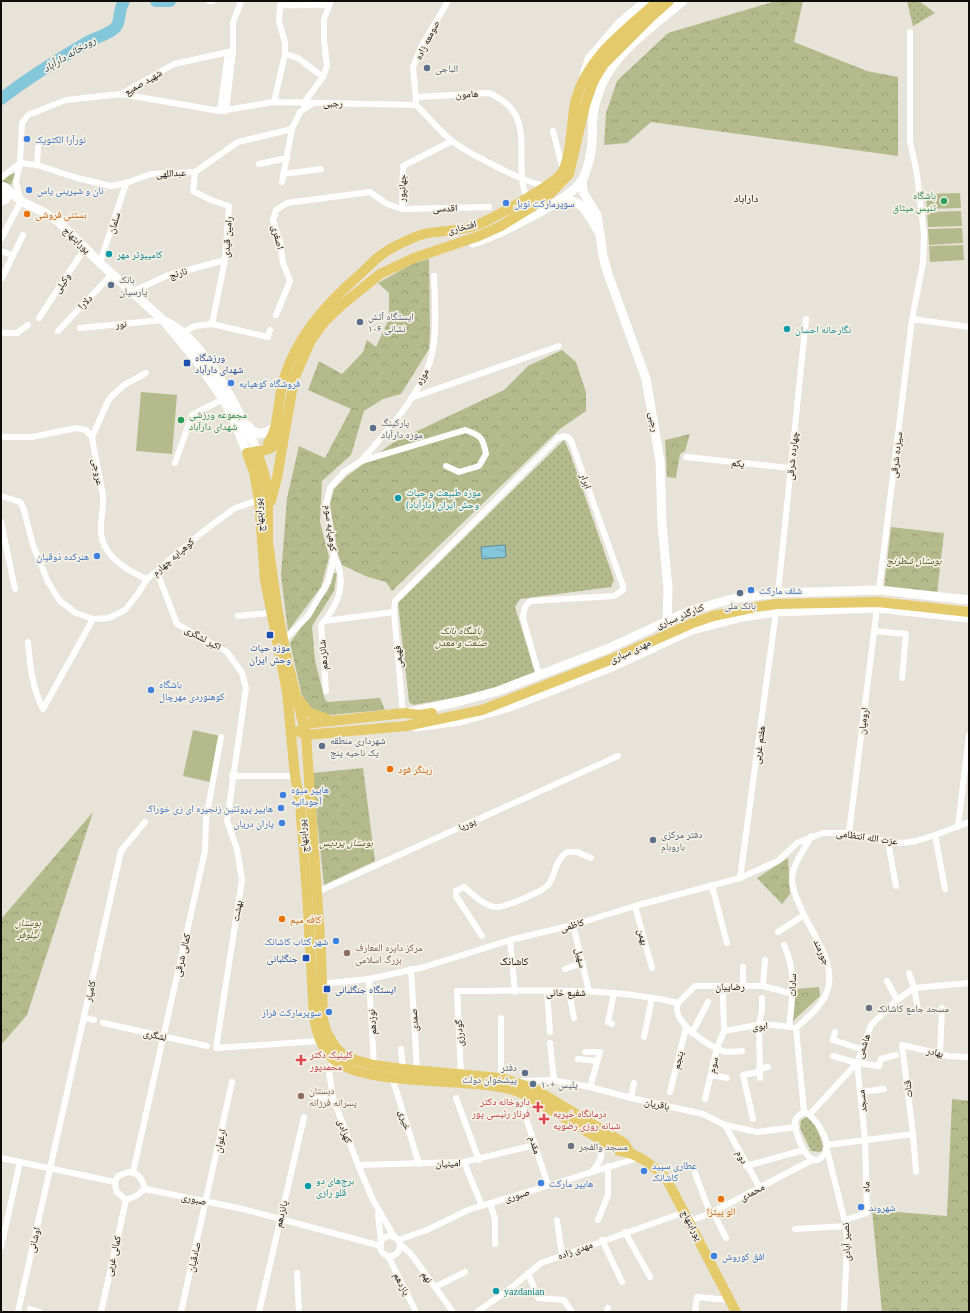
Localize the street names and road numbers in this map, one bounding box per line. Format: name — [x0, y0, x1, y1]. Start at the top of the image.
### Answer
street label: صومعه زاده — [412, 18, 442, 62]
street label: شهید صمیع — [122, 67, 165, 98]
street label: هامون — [455, 88, 479, 101]
street label: رجبی — [323, 97, 343, 110]
street label: عبداللهی — [156, 167, 186, 180]
street label: جهانپور — [396, 173, 409, 203]
street label: اقدسی — [433, 202, 458, 215]
street label: سلمان — [105, 211, 124, 235]
street label: رامین قیدی — [220, 216, 235, 258]
street label: افتخاری — [446, 218, 478, 237]
street label: پورابتهاج — [60, 224, 93, 256]
street label: اصغری — [269, 224, 286, 251]
street label: نارنج — [168, 265, 189, 282]
street label: وکیلی — [51, 271, 74, 296]
street label: دلارا — [76, 293, 94, 311]
street label: نور — [114, 318, 127, 330]
street label: موزه — [413, 366, 431, 387]
street label: رجبی — [646, 411, 661, 433]
street label: چهارده شرقی — [784, 430, 801, 481]
street label: سیزده شرقی — [888, 431, 905, 479]
street label: یکم — [731, 457, 745, 471]
street label: عروجی — [89, 458, 106, 486]
street label: ابرار — [578, 471, 594, 490]
street label: پورابتهاج — [252, 498, 267, 532]
street label: کوهپایه سوم — [321, 504, 339, 552]
street label: کوهپایه چهارم — [150, 536, 198, 580]
street label: کنارگذر سباری — [654, 601, 706, 632]
street label: اکبر لشگری — [183, 624, 223, 653]
street label: مهدی سباری — [608, 637, 653, 666]
street label: شانزدهم — [316, 639, 332, 671]
street label: فهیمی — [392, 645, 405, 669]
street label: ارومیان — [856, 707, 871, 735]
street label: هفتم غربی — [751, 725, 769, 765]
street label: پوریا — [457, 815, 478, 834]
street label: پورابتهاج — [296, 819, 311, 853]
street label: عزت الله انتظامی — [835, 827, 899, 848]
street label: بهشت — [230, 899, 244, 922]
street label: کاظمی — [559, 916, 585, 935]
street label: بهمن — [635, 928, 651, 947]
street label: کمالی شرقی — [172, 932, 193, 978]
street label: جورمند — [811, 937, 833, 967]
street label: سهیل — [572, 947, 589, 970]
street label: سادات — [787, 973, 798, 997]
street label: کامیار — [82, 979, 98, 1004]
street label: رضاییان — [715, 981, 745, 993]
street label: شفیع خانی — [546, 987, 586, 999]
street label: نوزدهم — [366, 1008, 380, 1035]
street label: صمدی — [408, 1008, 421, 1032]
street label: گودرزی — [453, 1019, 466, 1047]
street label: ابوی — [752, 1020, 768, 1033]
street label: لشگری — [142, 1027, 168, 1044]
street label: هاشمی — [854, 1032, 873, 1060]
street label: بهادر — [924, 1044, 945, 1060]
street label: پنجم — [670, 1050, 688, 1071]
street label: سوم — [706, 1056, 722, 1074]
street label: قنات — [901, 1080, 915, 1098]
street label: مسجد — [855, 1089, 869, 1113]
street label: باقریان — [643, 1096, 671, 1113]
street label: خیری — [396, 1109, 413, 1132]
street label: کهزادی — [335, 1118, 354, 1145]
street label: ارغوان — [212, 1128, 229, 1154]
street label: مقدم — [525, 1135, 543, 1156]
street label: دوم — [732, 1148, 750, 1167]
street label: امینیان — [435, 1157, 461, 1170]
street label: محمدی — [738, 1181, 767, 1204]
street label: ماه — [860, 1181, 872, 1193]
street label: صبوری — [503, 1186, 531, 1205]
street label: صبوری — [180, 1191, 208, 1208]
street label: پانزدهم — [273, 1199, 291, 1229]
street label: پورابتهاج — [678, 1208, 705, 1243]
street label: نصیر آبادی — [840, 1222, 853, 1262]
street label: اوشانی — [26, 1226, 43, 1254]
street label: کمالی غربی — [103, 1235, 124, 1277]
street label: مهدی زاده — [556, 1238, 595, 1262]
street label: صادقیان — [185, 1241, 204, 1273]
street label: نهم — [417, 1269, 435, 1286]
street label: یازدهم — [390, 1271, 412, 1298]

